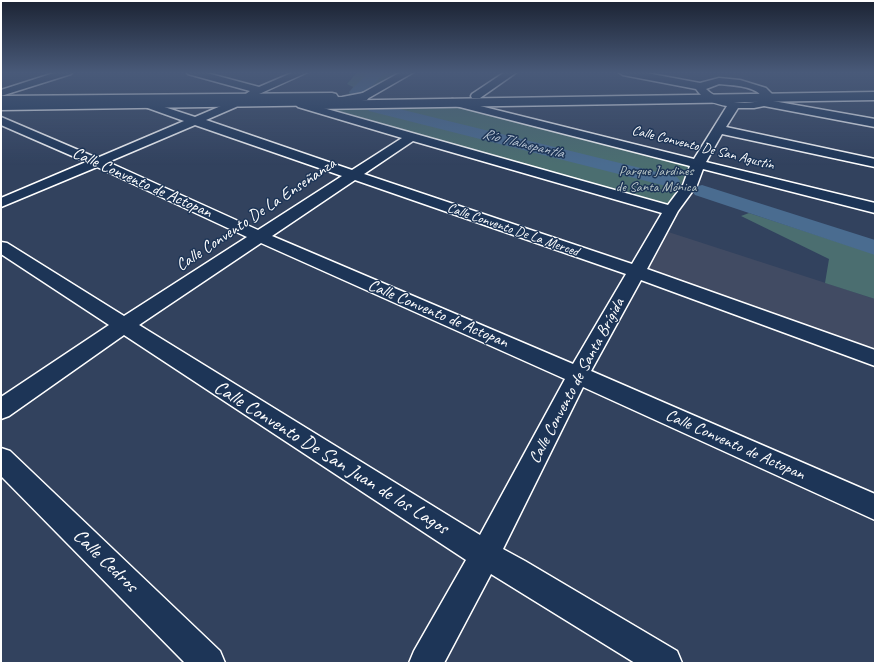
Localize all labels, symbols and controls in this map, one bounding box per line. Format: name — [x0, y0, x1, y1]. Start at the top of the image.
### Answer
street label: Calle Convento De San Agustín — [630, 122, 776, 174]
water label: Río Tlalnepantla — [481, 125, 565, 163]
street label: Calle Convento de Actopan — [69, 143, 215, 223]
street label: Calle Convento De La Enseñanza — [172, 154, 340, 276]
park label: Parque Jardines de Santa Mónica — [616, 163, 696, 196]
street label: Calle Convento De La Merced — [445, 200, 581, 260]
street label: Calle Convento de Actopan — [365, 275, 511, 353]
street label: Calle Convento de Santa Brígida — [525, 295, 629, 467]
street label: Calle Convento De San Juan de los Lagos — [209, 376, 453, 540]
street label: Calle Convento de Actopan — [662, 405, 808, 485]
street label: Calle Cedros — [67, 524, 143, 598]

